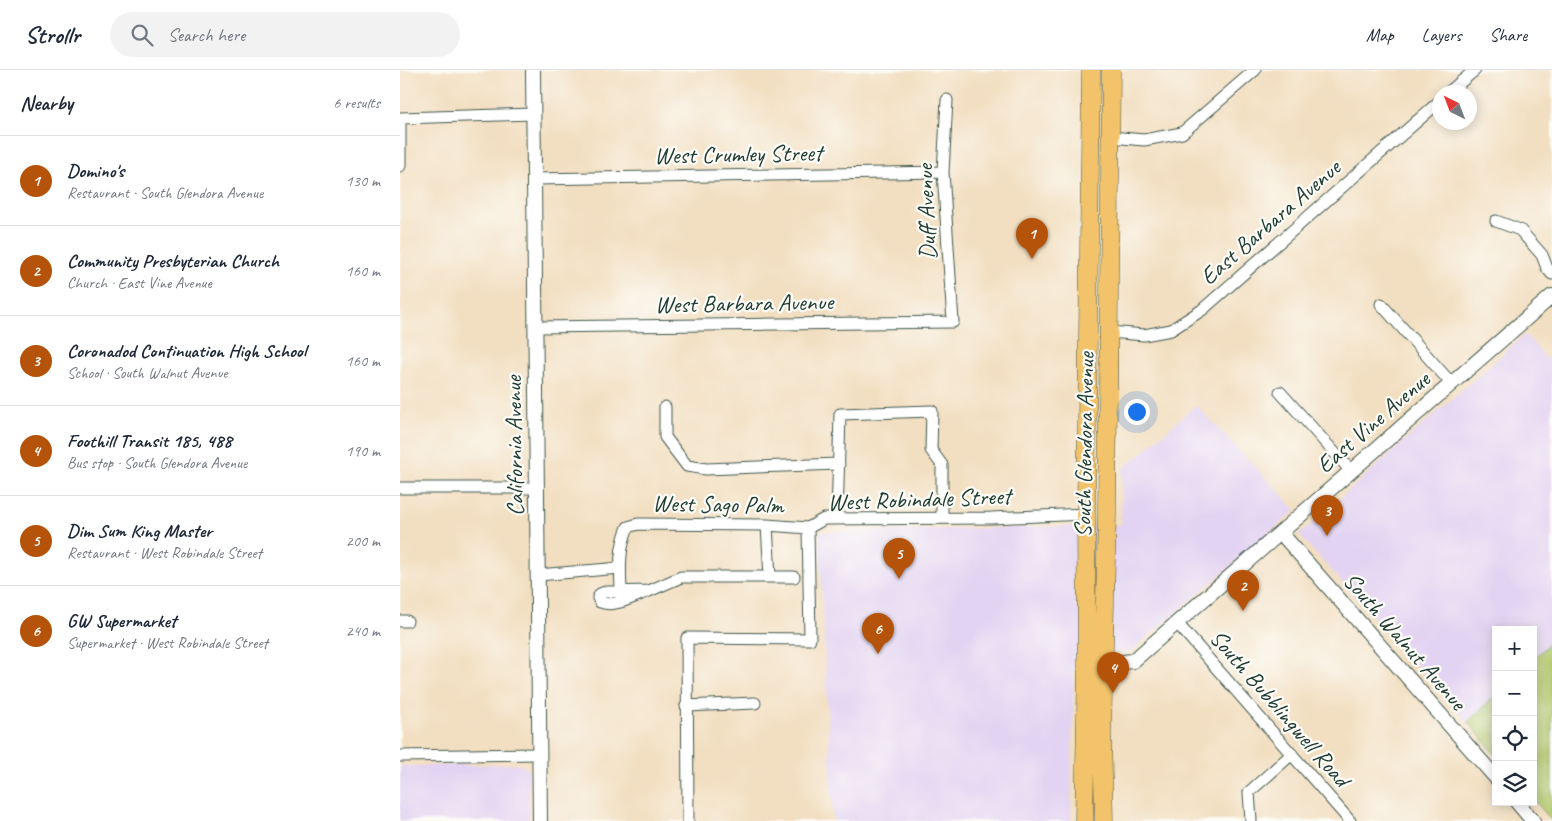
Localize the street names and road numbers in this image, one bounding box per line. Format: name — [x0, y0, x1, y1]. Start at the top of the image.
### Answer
street label: West Crumley Street — [654, 137, 825, 170]
street label: East Barbara Avenue — [1194, 151, 1348, 291]
street label: Duff Avenue — [909, 161, 943, 260]
street label: West Barbara Avenue — [655, 286, 836, 320]
street label: South Glendora Avenue — [1067, 350, 1101, 538]
street label: East Vine Avenue — [1310, 363, 1438, 480]
street label: California Avenue — [498, 373, 530, 516]
street label: West Robindale Street — [827, 481, 1014, 517]
street label: West Sago Palm — [652, 488, 785, 520]
street label: South Walnut Avenue — [1337, 566, 1475, 718]
street label: South Bubblingwell Road — [1204, 623, 1359, 795]

